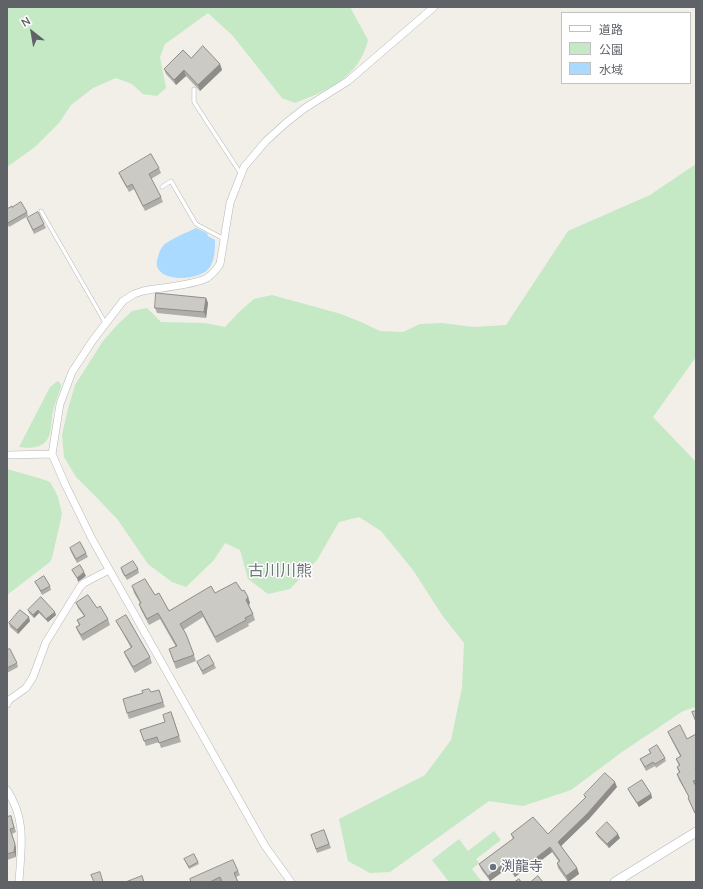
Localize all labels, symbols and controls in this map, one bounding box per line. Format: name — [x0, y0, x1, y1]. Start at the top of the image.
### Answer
north arrow — [12, 12, 52, 52]
legend — [561, 12, 691, 84]
text: N — [19, 14, 33, 30]
text: 道路 — [599, 22, 623, 37]
text: 公園 — [599, 42, 623, 57]
text: 水域 — [599, 62, 623, 77]
district label: 古川川熊 — [248, 561, 312, 581]
place label: 渕龍寺 — [501, 859, 543, 875]
marker: 渕龍寺 — [488, 862, 498, 872]

